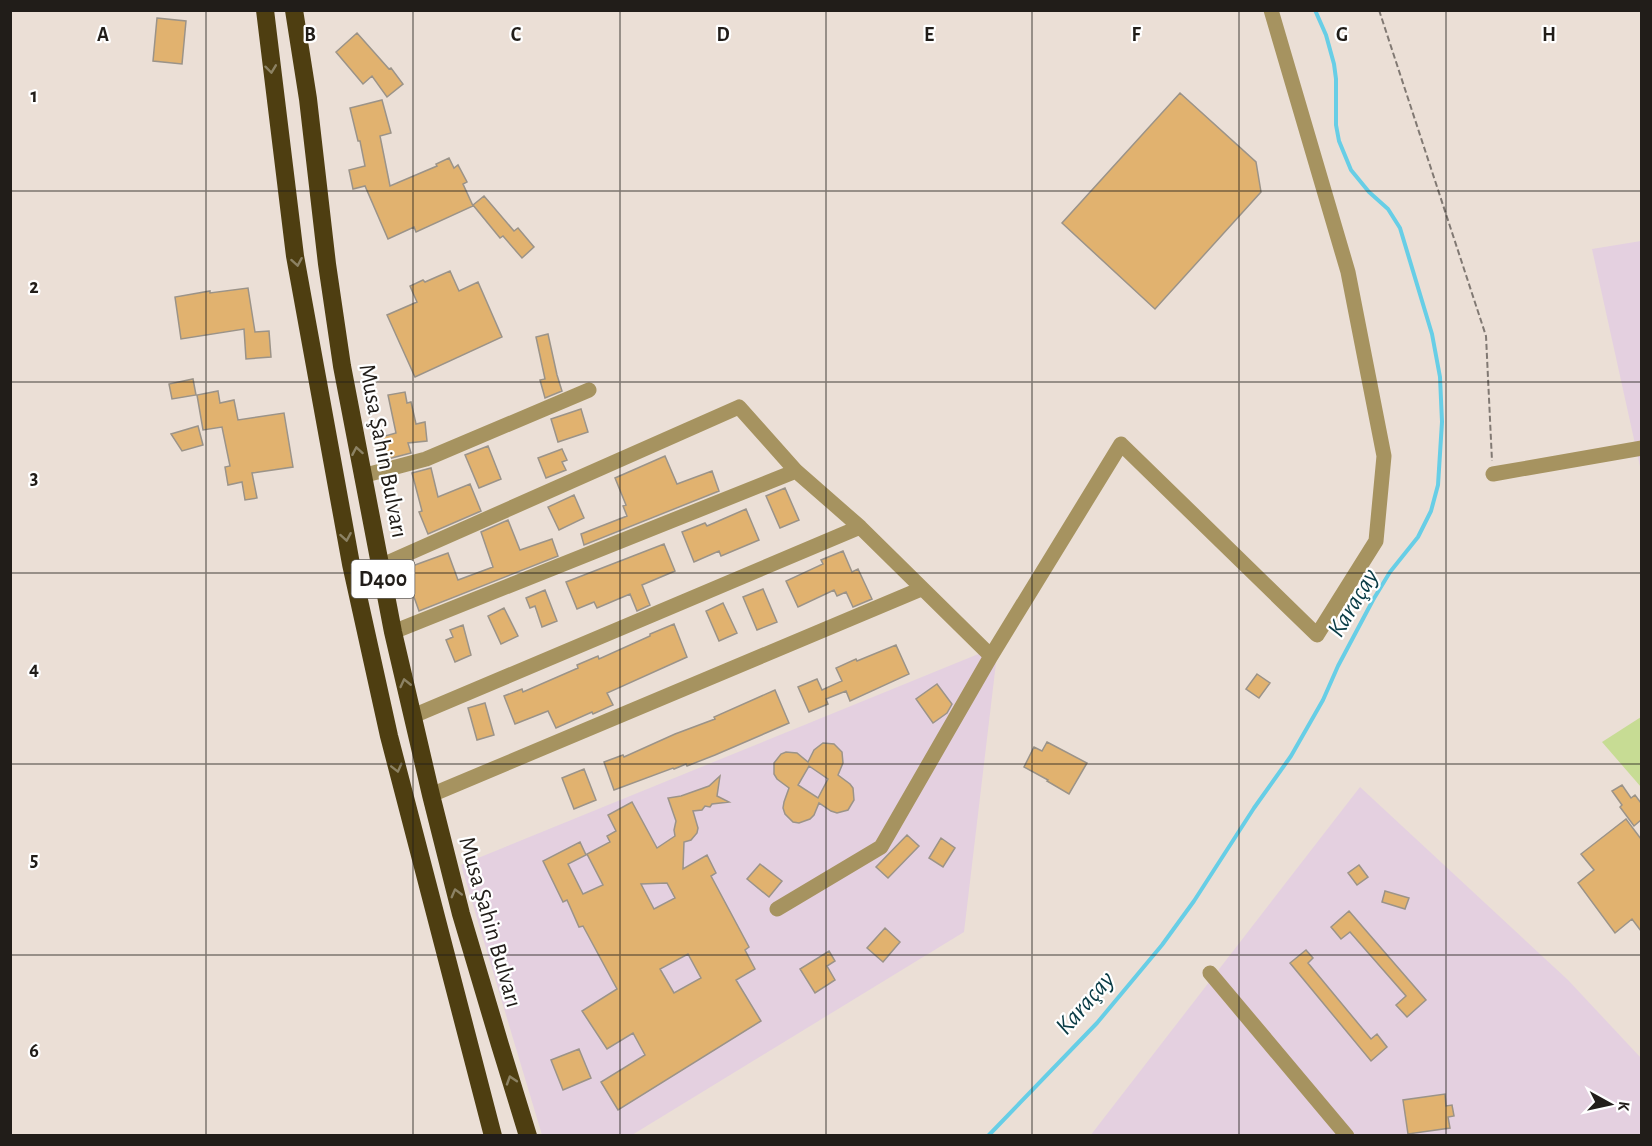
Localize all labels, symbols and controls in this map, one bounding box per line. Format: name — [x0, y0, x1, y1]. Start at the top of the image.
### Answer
text: A — [97, 25, 109, 45]
text: B — [304, 25, 316, 45]
text: C — [511, 25, 522, 45]
text: D — [716, 25, 730, 45]
text: E — [924, 25, 934, 45]
text: F — [1131, 25, 1141, 45]
text: G — [1336, 25, 1348, 45]
text: H — [1542, 25, 1556, 45]
one-way arrow — [265, 64, 277, 73]
text: 1 — [30, 86, 38, 106]
one-way arrow — [290, 257, 302, 267]
text: 2 — [29, 277, 39, 297]
street label: Musa Şahin Bulvarı — [354, 362, 412, 540]
one-way arrow — [351, 446, 364, 456]
text: 3 — [30, 468, 38, 488]
one-way arrow — [339, 531, 352, 541]
road number: D400 — [352, 560, 415, 598]
water label: Karaçay — [1323, 564, 1383, 642]
text: 4 — [29, 659, 39, 679]
one-way arrow — [399, 678, 412, 688]
one-way arrow — [390, 763, 403, 773]
street label: Musa Şahin Bulvarı — [454, 834, 526, 1010]
text: 5 — [30, 850, 38, 870]
one-way arrow — [451, 888, 463, 898]
water label: Karaçay — [1051, 966, 1119, 1040]
text: 6 — [29, 1041, 39, 1061]
north arrow — [1580, 1074, 1640, 1134]
one-way arrow — [506, 1075, 518, 1086]
text: K — [1615, 1100, 1632, 1112]

